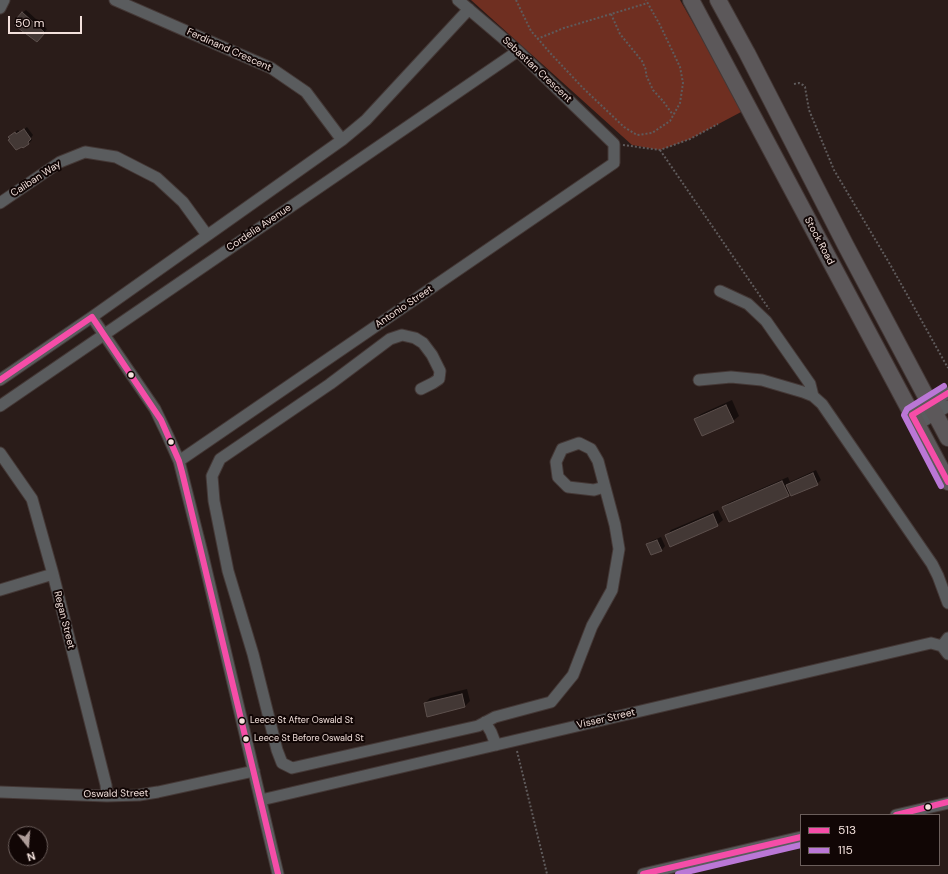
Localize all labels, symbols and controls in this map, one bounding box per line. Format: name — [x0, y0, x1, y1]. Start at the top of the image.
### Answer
scale bar — [10, 8, 84, 34]
text: 50 m — [15, 15, 44, 31]
street label: Ferdinand Crescent — [185, 26, 273, 74]
street label: Sebastian Crescent — [500, 35, 574, 105]
street label: Caliban Way — [9, 158, 63, 200]
street label: Cordelia Avenue — [224, 202, 294, 254]
street label: Stock Road — [801, 215, 837, 267]
street label: Antonio Street — [373, 283, 435, 331]
unlabelled marker — [126, 370, 136, 380]
unlabelled marker — [166, 437, 176, 447]
street label: Regan Street — [51, 590, 77, 650]
street label: Visser Street — [576, 706, 636, 732]
marker: Leece St After Oswald St — [237, 716, 247, 726]
place label: Leece St After Oswald St — [250, 716, 353, 726]
marker: Leece St Before Oswald St — [241, 734, 251, 744]
place label: Leece St Before Oswald St — [254, 734, 364, 744]
street label: Oswald Street — [83, 787, 149, 801]
unlabelled marker — [923, 802, 933, 812]
legend — [800, 814, 940, 866]
text: 513 — [838, 822, 856, 838]
north arrow — [8, 826, 48, 866]
text: 115 — [838, 842, 853, 858]
text: N — [25, 849, 37, 864]

